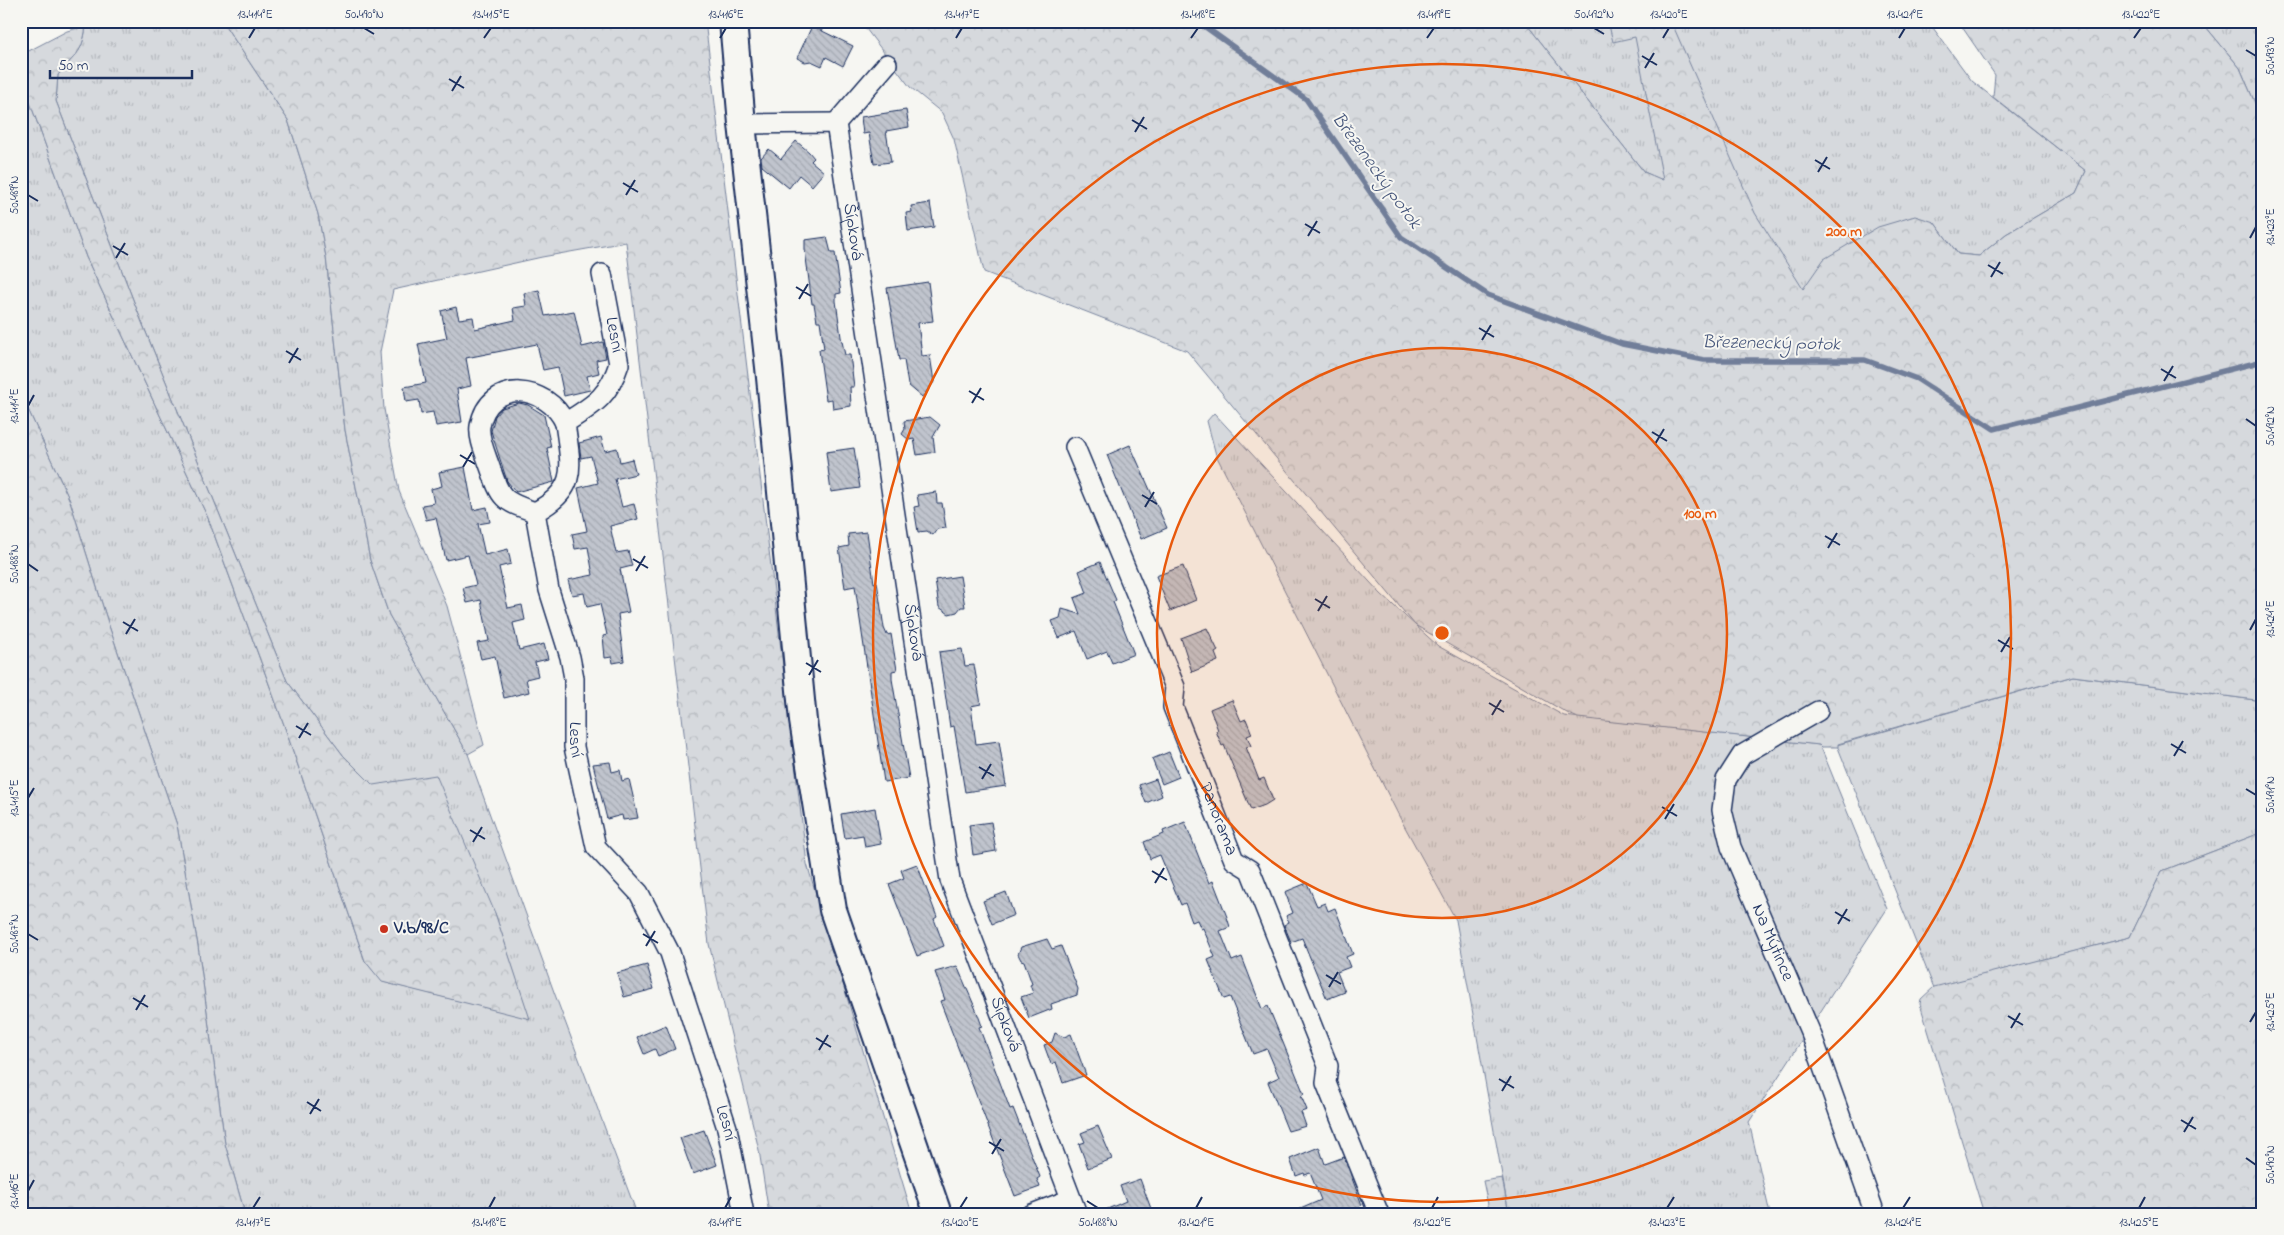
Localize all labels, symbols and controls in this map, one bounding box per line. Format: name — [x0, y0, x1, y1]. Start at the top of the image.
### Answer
text: 13.414°E — [237, 6, 273, 24]
text: 50.490°N — [344, 6, 384, 24]
text: 13.415°E — [472, 6, 510, 24]
text: 13.416°E — [708, 6, 744, 24]
text: 13.417°E — [944, 6, 980, 24]
text: 13.418°E — [1181, 6, 1215, 24]
text: 13.419°E — [1417, 6, 1451, 24]
text: 50.492°N — [1574, 6, 1614, 24]
text: 13.420°E — [1650, 6, 1688, 24]
text: 13.421°E — [1887, 6, 1923, 24]
text: 13.422°E — [2122, 6, 2160, 24]
text: 50.493°N — [2262, 36, 2280, 76]
scale bar — [50, 48, 192, 80]
text: 50 m — [58, 55, 89, 77]
water label: Březenecký potok — [1325, 107, 1428, 235]
text: 50.489°N — [6, 176, 24, 214]
street label: Šípková — [835, 201, 870, 262]
text: 13.423°E — [2262, 208, 2280, 246]
text: 200 m — [1825, 221, 1862, 243]
street label: Lesní — [597, 315, 630, 355]
water label: Březenecký potok — [1702, 329, 1841, 359]
text: 13.414°E — [6, 388, 24, 424]
text: 50.492°N — [2262, 406, 2280, 446]
text: 100 m — [1683, 503, 1717, 525]
text: 50.488°N — [6, 544, 24, 584]
text: 13.424°E — [2262, 600, 2280, 638]
street label: Šípková — [896, 602, 930, 663]
centre of rings — [1433, 624, 1451, 642]
street label: Lesní — [561, 722, 589, 760]
text: 50.491°N — [2262, 776, 2280, 814]
text: 13.415°E — [6, 779, 24, 817]
street label: Panorama — [1192, 779, 1244, 860]
street label: Na Mýtince — [1744, 900, 1800, 986]
text: 50.487°N — [6, 914, 24, 954]
place label: V.b/98/C — [393, 916, 449, 942]
marker: V.b/98/C — [378, 923, 390, 935]
text: 13.425°E — [2262, 992, 2280, 1032]
street label: Šípková — [983, 993, 1027, 1056]
street label: Lesní — [707, 1102, 742, 1143]
text: 50.490°N — [2262, 1145, 2280, 1185]
text: 13.416°E — [6, 1173, 24, 1209]
text: 13.417°E — [235, 1214, 271, 1232]
text: 13.418°E — [472, 1214, 506, 1232]
text: 13.419°E — [708, 1214, 742, 1232]
text: 13.420°E — [941, 1214, 979, 1232]
text: 50.488°N — [1078, 1214, 1118, 1232]
text: 13.421°E — [1178, 1214, 1214, 1232]
text: 13.422°E — [1413, 1214, 1451, 1232]
text: 13.423°E — [1648, 1214, 1686, 1232]
text: 13.424°E — [1884, 1214, 1922, 1232]
text: 13.425°E — [2119, 1214, 2159, 1232]

